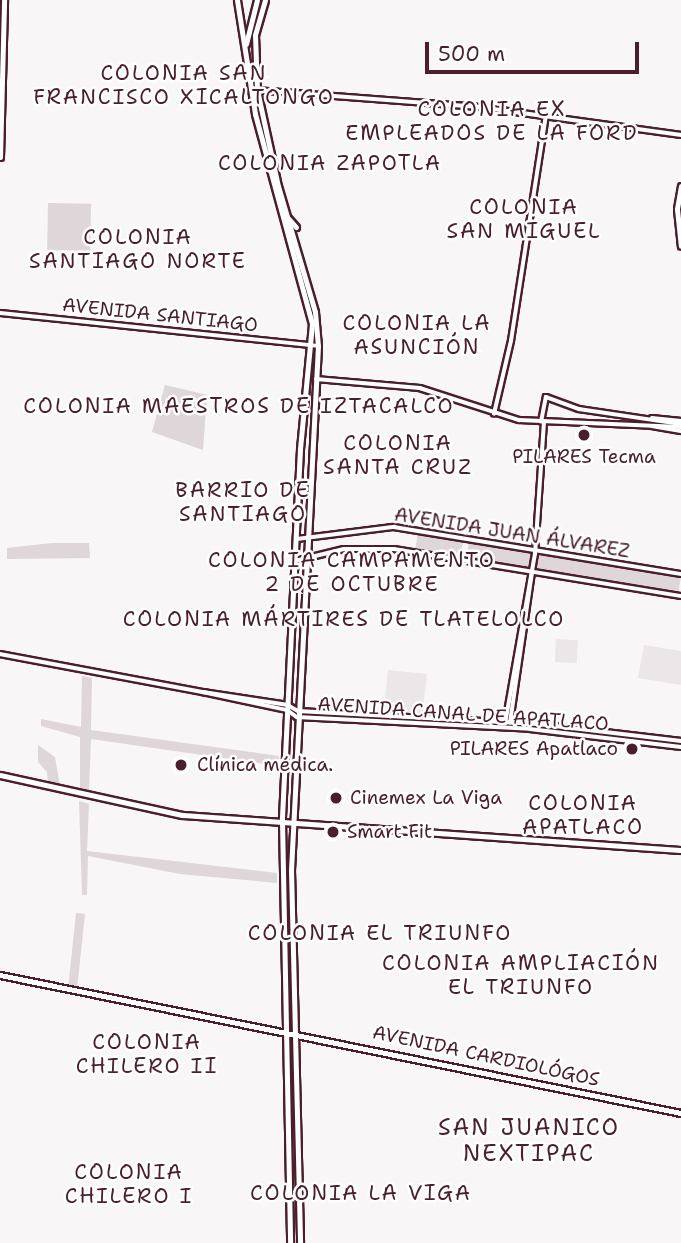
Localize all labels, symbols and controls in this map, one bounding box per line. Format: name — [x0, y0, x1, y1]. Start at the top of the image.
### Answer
scale bar — [429, 28, 642, 72]
text: 500 m — [438, 40, 505, 68]
district label: COLONIA SAN FRANCISCO XICALTONGO — [36, 60, 332, 110]
district label: COLONIA EX EMPLEADOS DE LA FORD — [348, 96, 636, 146]
district label: COLONIA ZAPOTLA — [220, 150, 440, 176]
district label: COLONIA SAN MIGUEL — [448, 194, 600, 244]
district label: COLONIA SANTIAGO NORTE — [31, 224, 245, 274]
street label: AVENIDA SANTIAGO — [61, 293, 259, 337]
district label: COLONIA LA ASUNCIÓN — [344, 310, 490, 360]
district label: COLONIA MAESTROS DE IZTACALCO — [27, 393, 451, 419]
marker: PILARES Tecma — [576, 427, 592, 443]
district label: COLONIA SANTA CRUZ — [324, 430, 472, 480]
place label: PILARES Tecma — [512, 446, 656, 468]
district label: BARRIO DE SANTIAGO — [176, 477, 310, 527]
street label: AVENIDA JUAN ÁLVAREZ — [393, 503, 631, 563]
district label: COLONIA CAMPAMENTO 2 DE OCTUBRE — [210, 547, 494, 597]
district label: COLONIA MÁRTIRES DE TLATELOLCO — [126, 606, 562, 632]
street label: AVENIDA CANAL DE APATLACO — [317, 692, 609, 736]
place label: PILARES Apatlaco — [450, 738, 618, 760]
marker: PILARES Apatlaco — [624, 741, 640, 757]
place label: Clínica médica. — [197, 754, 333, 776]
marker: Clínica médica. — [171, 755, 191, 775]
place label: Cinemex La Viga — [350, 787, 502, 809]
marker: Cinemex La Viga — [328, 790, 344, 806]
district label: COLONIA APATLACO — [523, 790, 643, 840]
place label: Smart Fit — [347, 821, 432, 843]
marker: Smart Fit — [325, 824, 341, 840]
district label: COLONIA EL TRIUNFO — [250, 920, 510, 946]
district label: COLONIA AMPLIACIÓN EL TRIUNFO — [384, 950, 658, 1000]
street label: AVENIDA CARDIOLÓGOS — [370, 1021, 602, 1091]
district label: COLONIA CHILERO II — [77, 1029, 217, 1079]
district label: SAN JUANICO NEXTIPAC — [439, 1113, 619, 1167]
district label: COLONIA CHILERO I — [66, 1159, 192, 1209]
district label: COLONIA LA VIGA — [252, 1180, 470, 1206]

